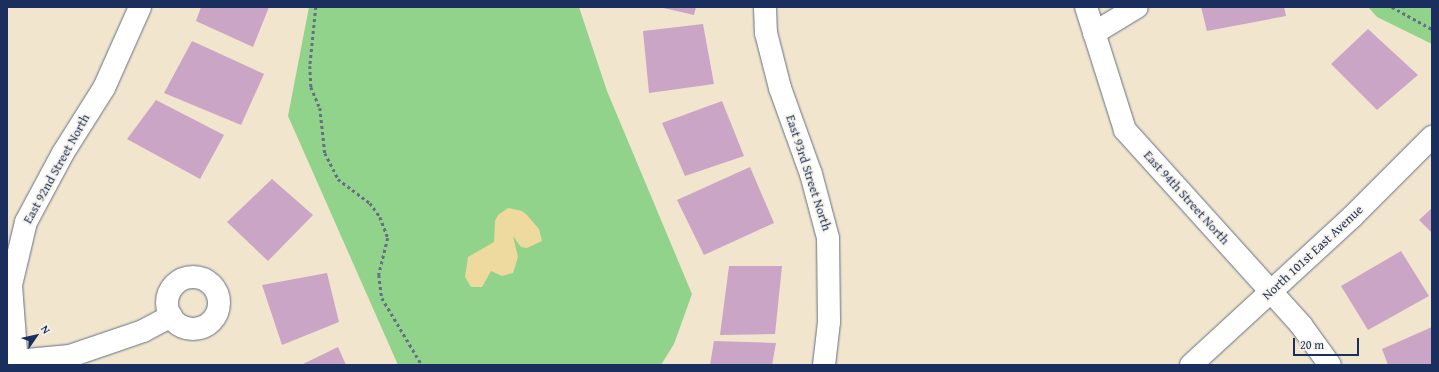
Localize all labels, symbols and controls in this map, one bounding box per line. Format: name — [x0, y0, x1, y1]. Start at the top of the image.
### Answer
street label: East 92nd Street North — [20, 111, 94, 227]
street label: East 93rd Street North — [782, 113, 834, 233]
street label: East 94th Street North — [1140, 148, 1232, 248]
street label: North 101st East Avenue — [1259, 202, 1367, 304]
north arrow — [16, 316, 56, 356]
text: N — [37, 322, 55, 337]
scale bar — [1295, 330, 1361, 356]
text: 20 m — [1300, 336, 1324, 353]

